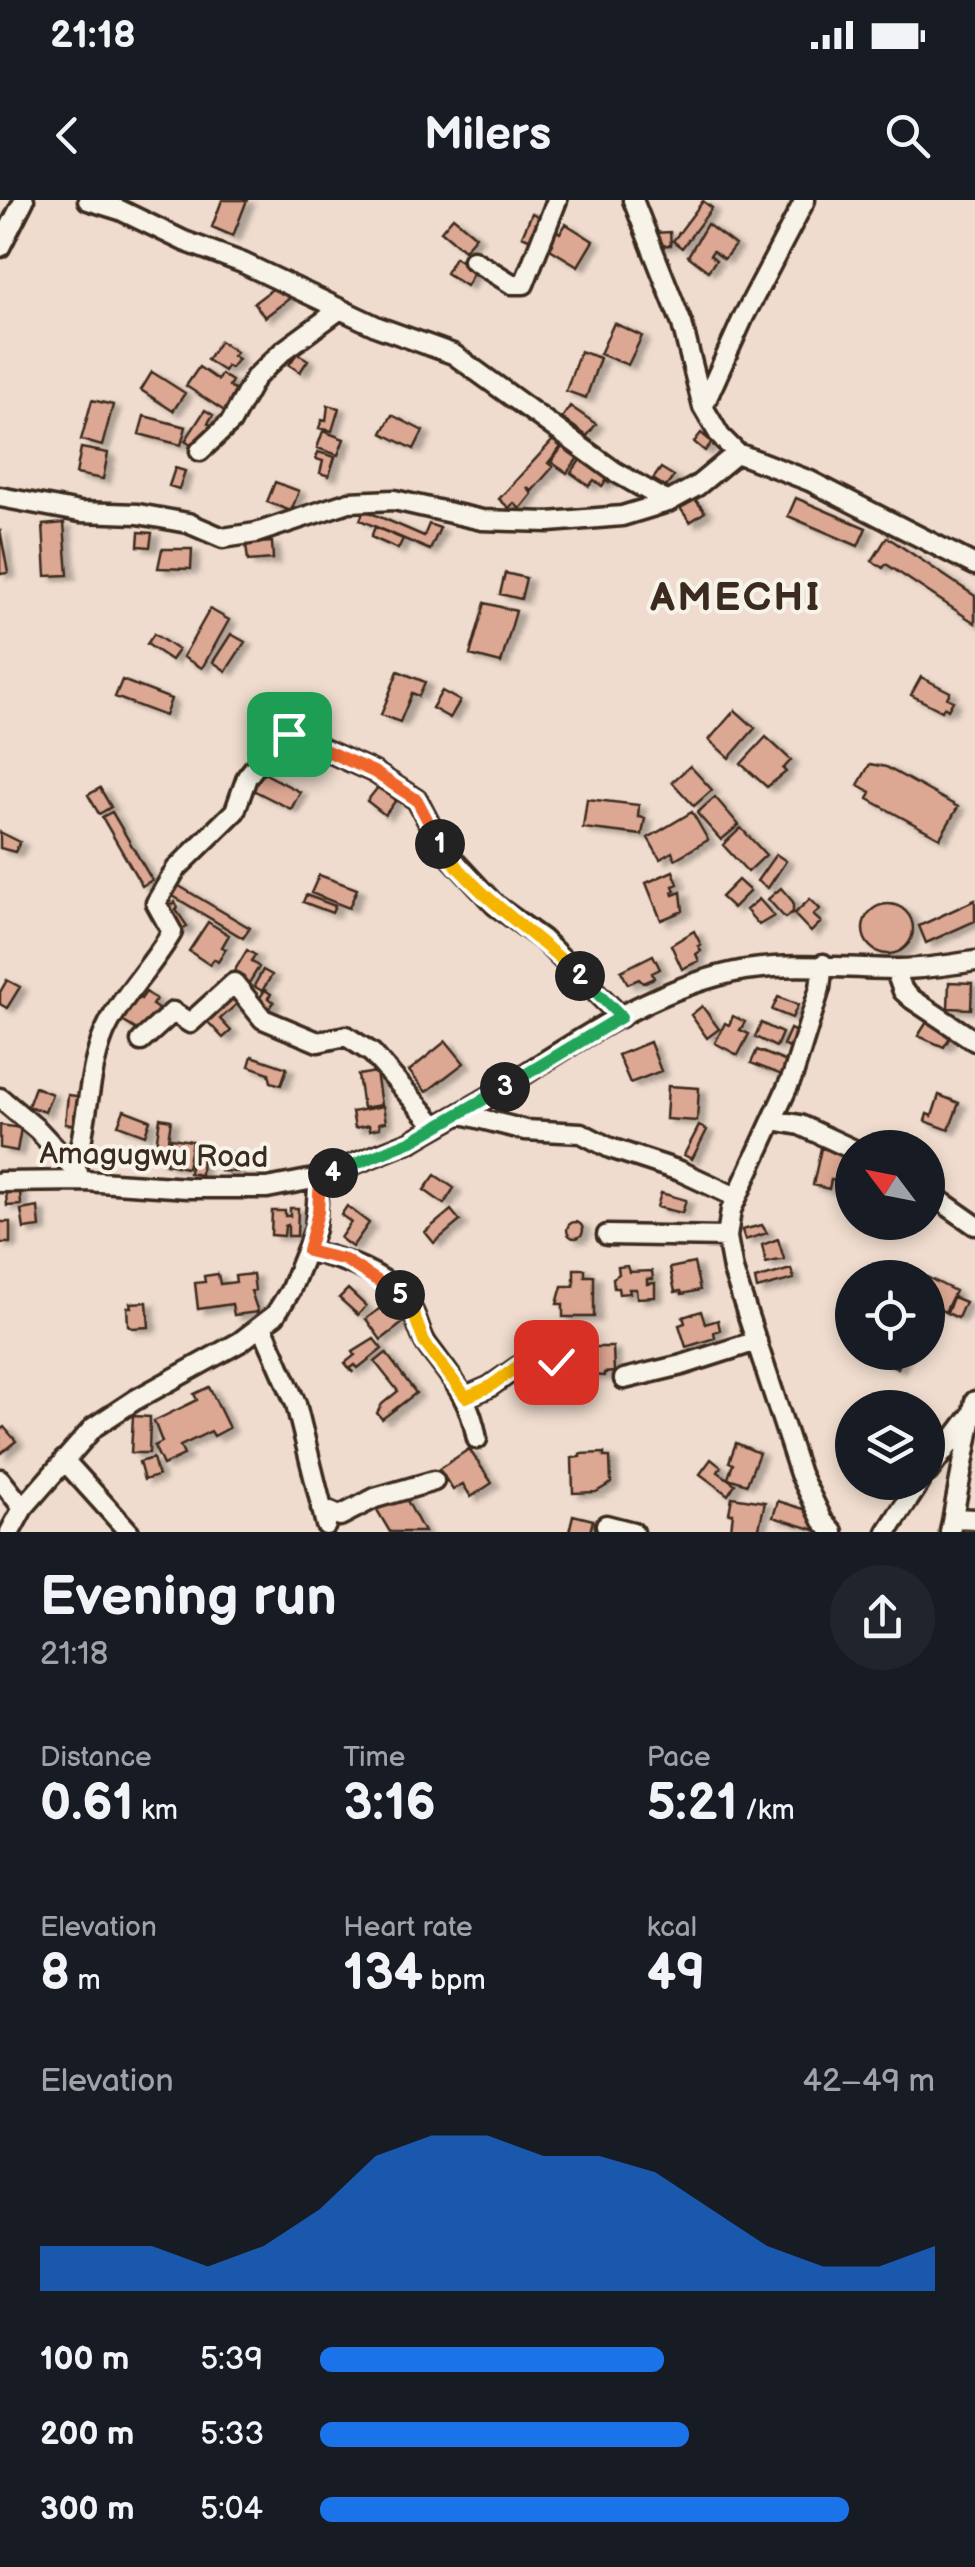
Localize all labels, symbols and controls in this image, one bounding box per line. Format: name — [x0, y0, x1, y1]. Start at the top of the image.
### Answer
text: 21:18 — [50, 13, 136, 58]
icon: back — [40, 108, 95, 163]
text: Milers — [424, 108, 551, 163]
icon: search — [880, 108, 935, 163]
district label: AMECHI — [649, 574, 822, 622]
pin — [247, 692, 332, 777]
icon: arrive — [262, 707, 317, 762]
pin: 1 — [415, 819, 465, 869]
text: 1 — [434, 827, 446, 860]
pin: 2 — [555, 951, 605, 1001]
text: 2 — [572, 959, 588, 992]
pin: 3 — [480, 1062, 530, 1112]
text: 3 — [497, 1070, 513, 1103]
north arrow — [835, 1130, 945, 1240]
map controls — [835, 1130, 945, 1500]
street label: Amagugwu Road — [39, 1136, 269, 1176]
pin: 4 — [308, 1148, 358, 1198]
text: 4 — [325, 1156, 341, 1189]
button: locate — [835, 1260, 945, 1370]
pin: 5 — [375, 1270, 425, 1320]
text: 5 — [392, 1278, 408, 1311]
pin — [514, 1320, 599, 1405]
icon: check — [529, 1335, 584, 1390]
button: layers — [835, 1390, 945, 1500]
text: Evening run — [40, 1564, 337, 1631]
button: share — [830, 1565, 935, 1670]
text: 21:18 — [40, 1635, 108, 1674]
text: Distance — [40, 1741, 152, 1774]
text: Time — [343, 1741, 405, 1774]
text: Pace — [647, 1741, 711, 1774]
text: 0.61 — [40, 1774, 134, 1834]
text: 3:16 — [343, 1774, 436, 1834]
text: 5:21 — [647, 1774, 737, 1834]
text: km — [134, 1794, 178, 1827]
text: /km — [737, 1794, 795, 1827]
text: Elevation — [40, 1911, 157, 1944]
text: Heart rate — [343, 1911, 473, 1944]
text: kcal — [647, 1911, 697, 1944]
text: 8 — [40, 1944, 70, 2004]
text: 134 — [343, 1944, 423, 2004]
text: 49 — [647, 1944, 705, 2004]
text: m — [70, 1964, 101, 1997]
text: bpm — [423, 1964, 486, 1997]
text: Elevation — [40, 2062, 173, 2101]
text: 42–49 m — [802, 2062, 935, 2101]
text: 100 m — [40, 2340, 129, 2379]
text: 5:39 — [200, 2340, 263, 2379]
text: 200 m — [40, 2415, 134, 2454]
text: 5:33 — [200, 2415, 264, 2454]
text: 300 m — [40, 2490, 135, 2529]
text: 5:04 — [200, 2490, 263, 2529]

